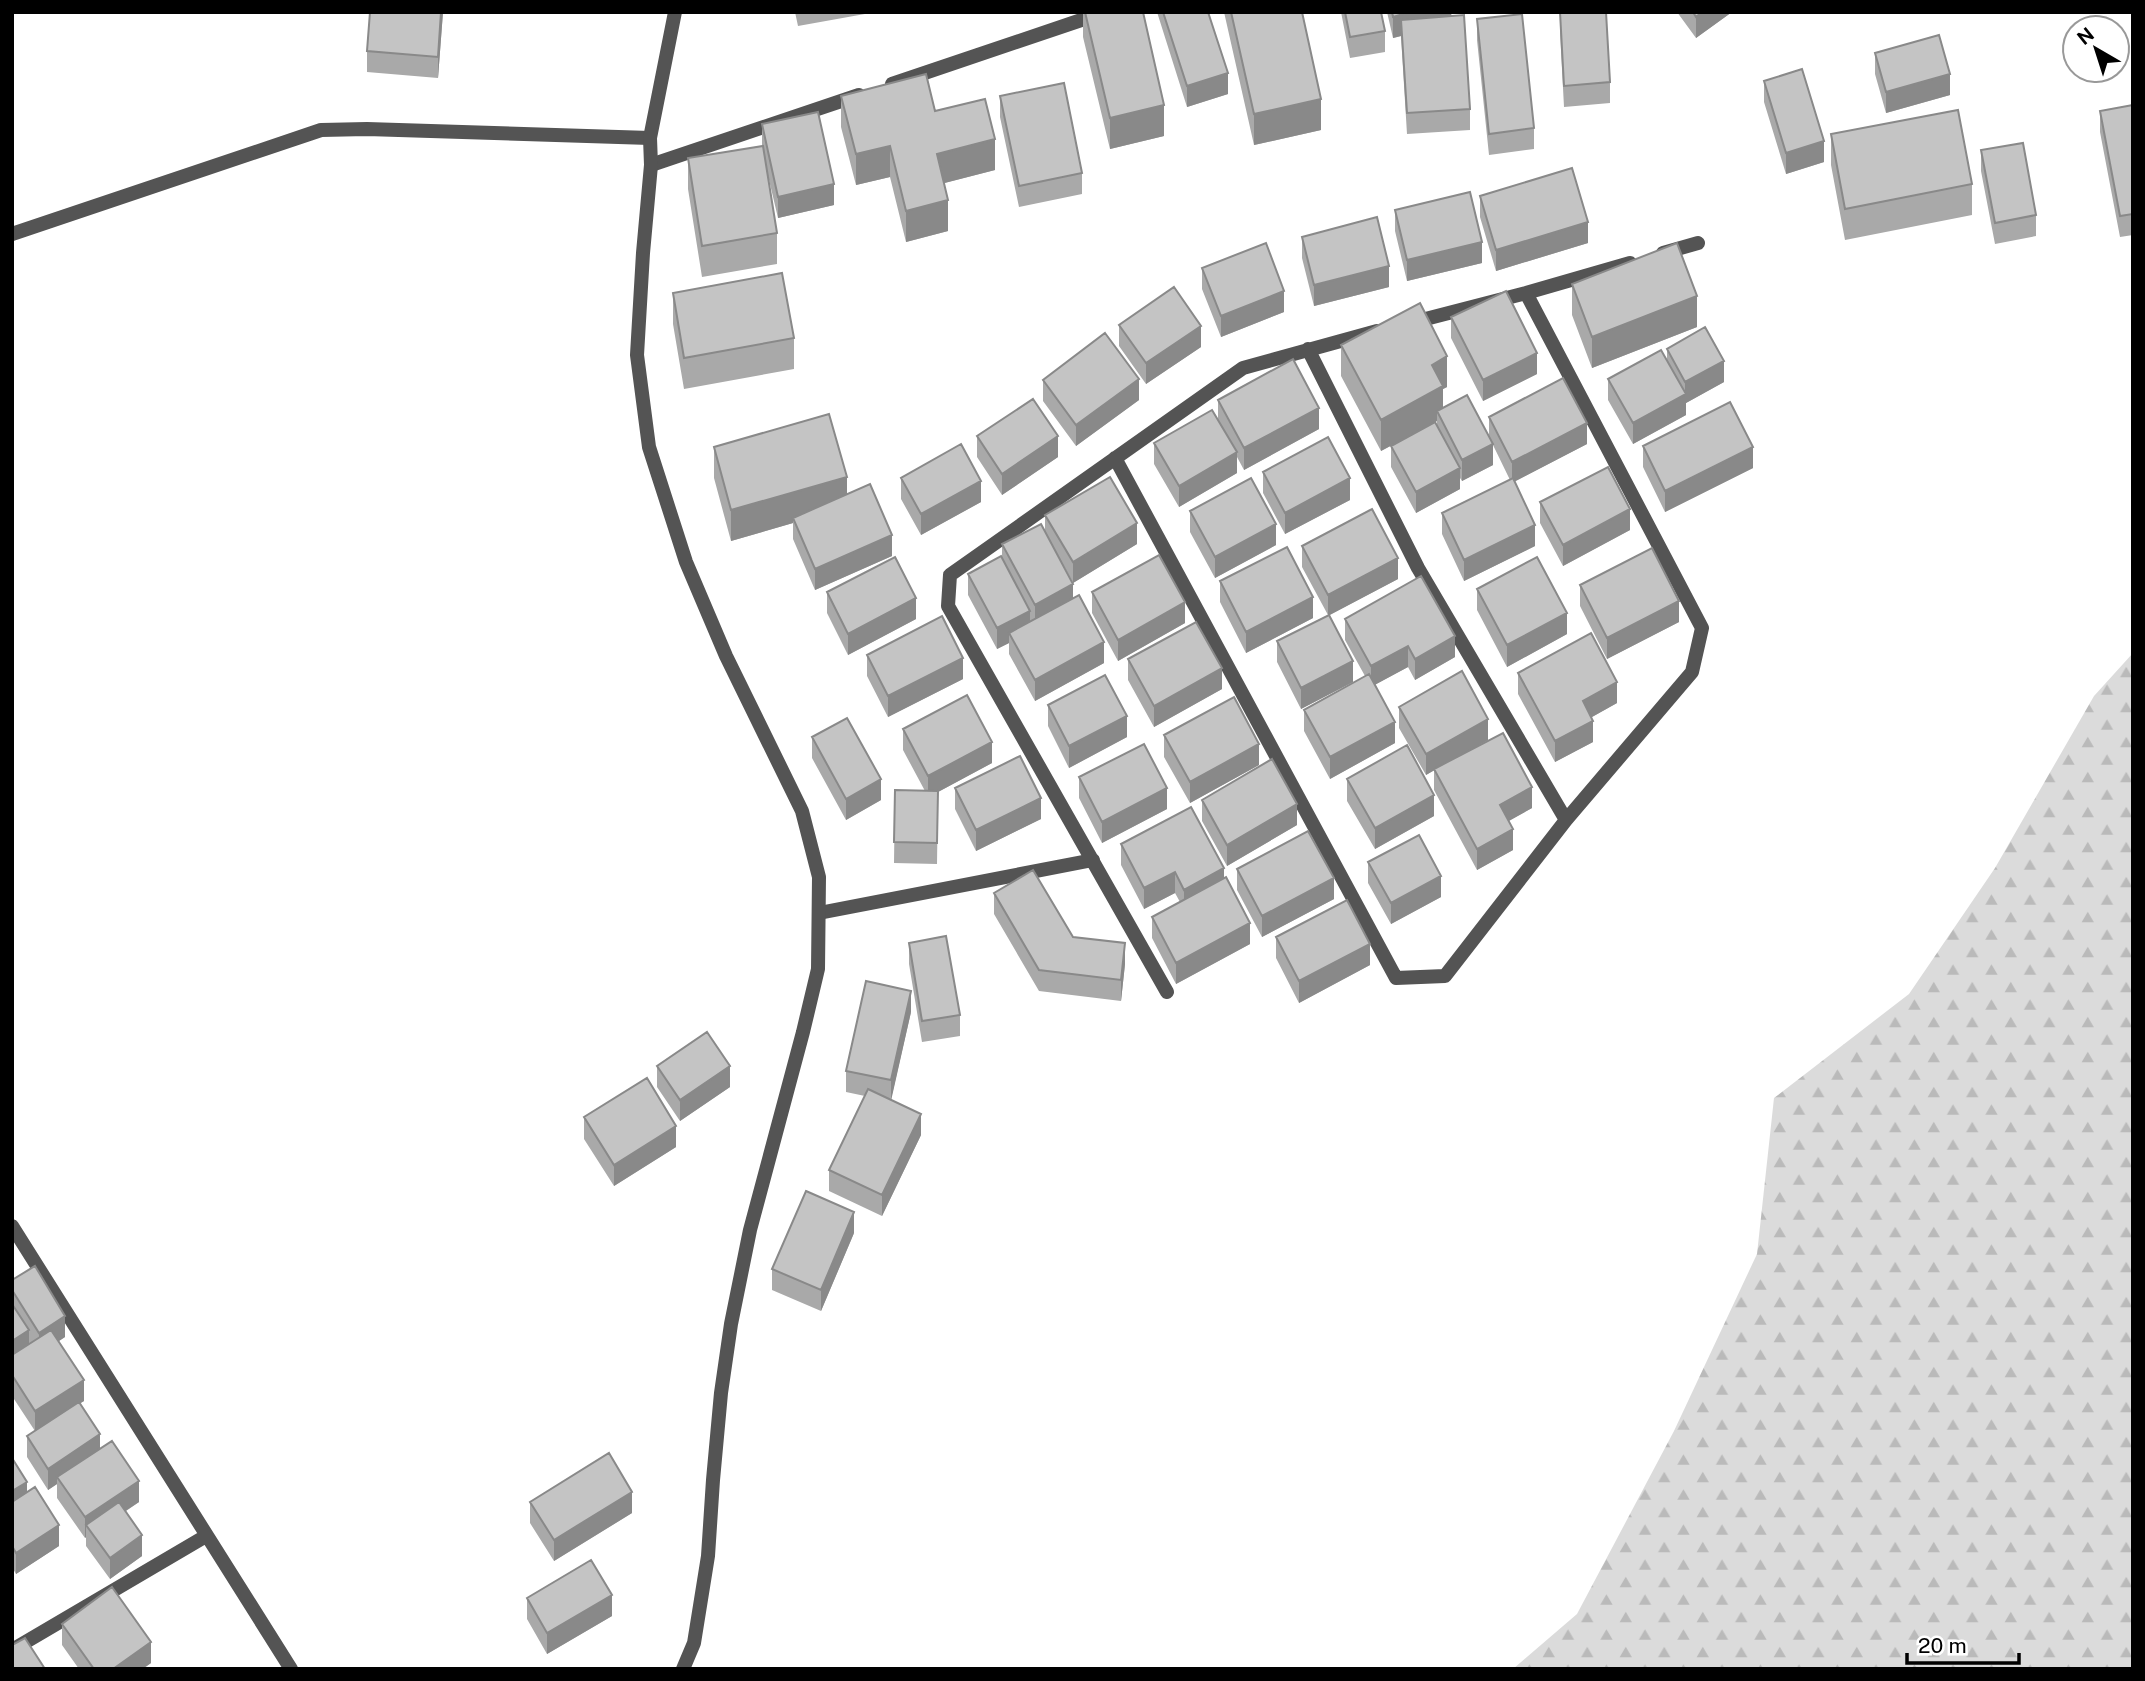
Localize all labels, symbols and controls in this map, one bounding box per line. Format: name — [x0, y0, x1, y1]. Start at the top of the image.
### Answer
north arrow — [2061, 14, 2131, 84]
text: N — [2073, 23, 2098, 49]
scale bar — [1907, 1622, 2019, 1666]
text: 20 m — [1918, 1633, 1967, 1658]

